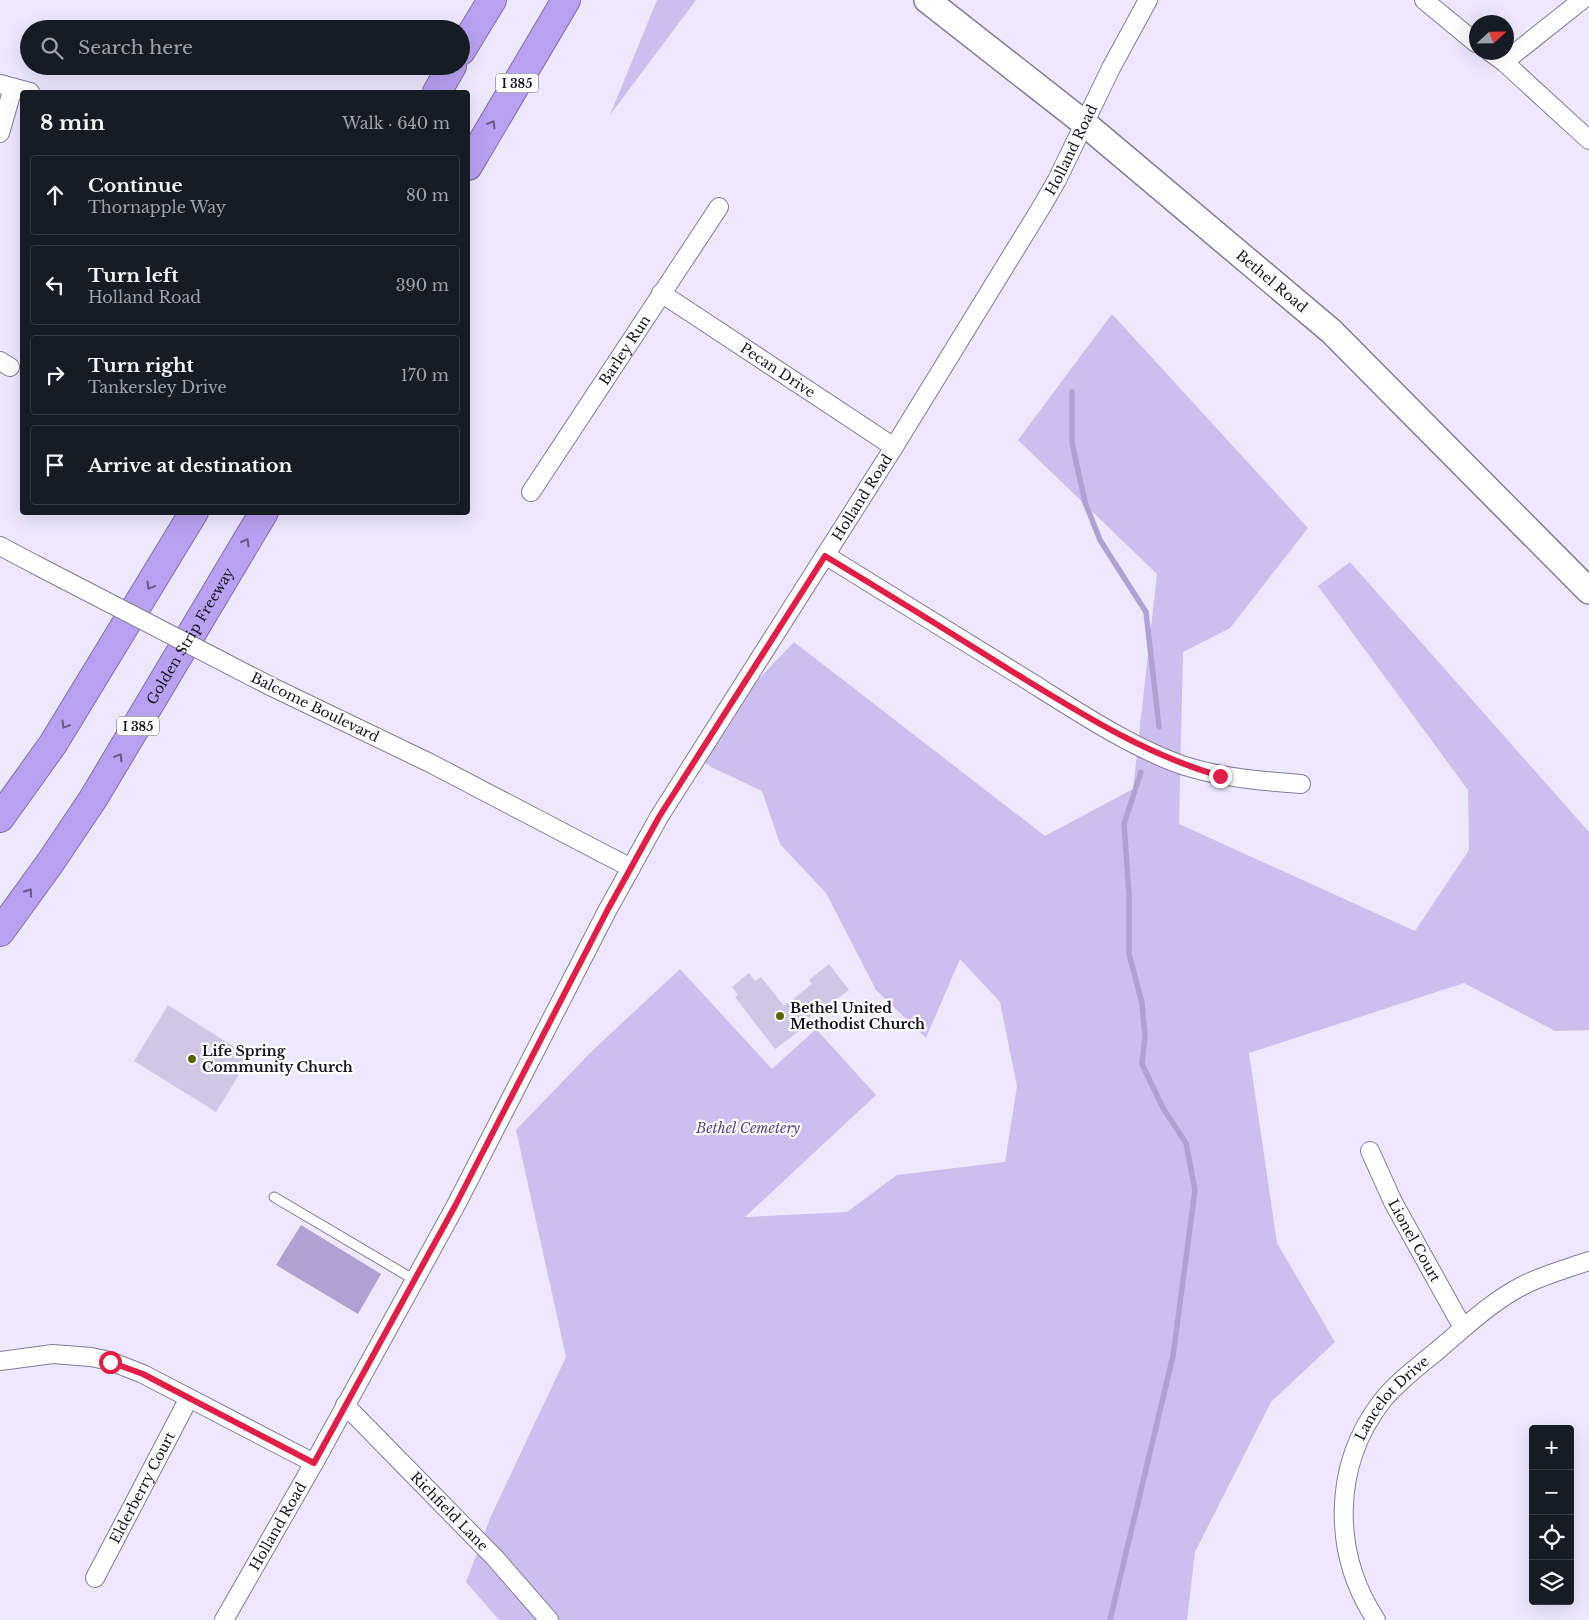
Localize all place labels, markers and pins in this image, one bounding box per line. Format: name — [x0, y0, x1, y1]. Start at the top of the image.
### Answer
place label: Bethel United Methodist Church — [790, 999, 925, 1033]
marker: Bethel United Methodist Church — [774, 1010, 786, 1022]
place label: Life Spring Community Church — [202, 1042, 353, 1076]
marker: Life Spring Community Church — [186, 1053, 198, 1065]

